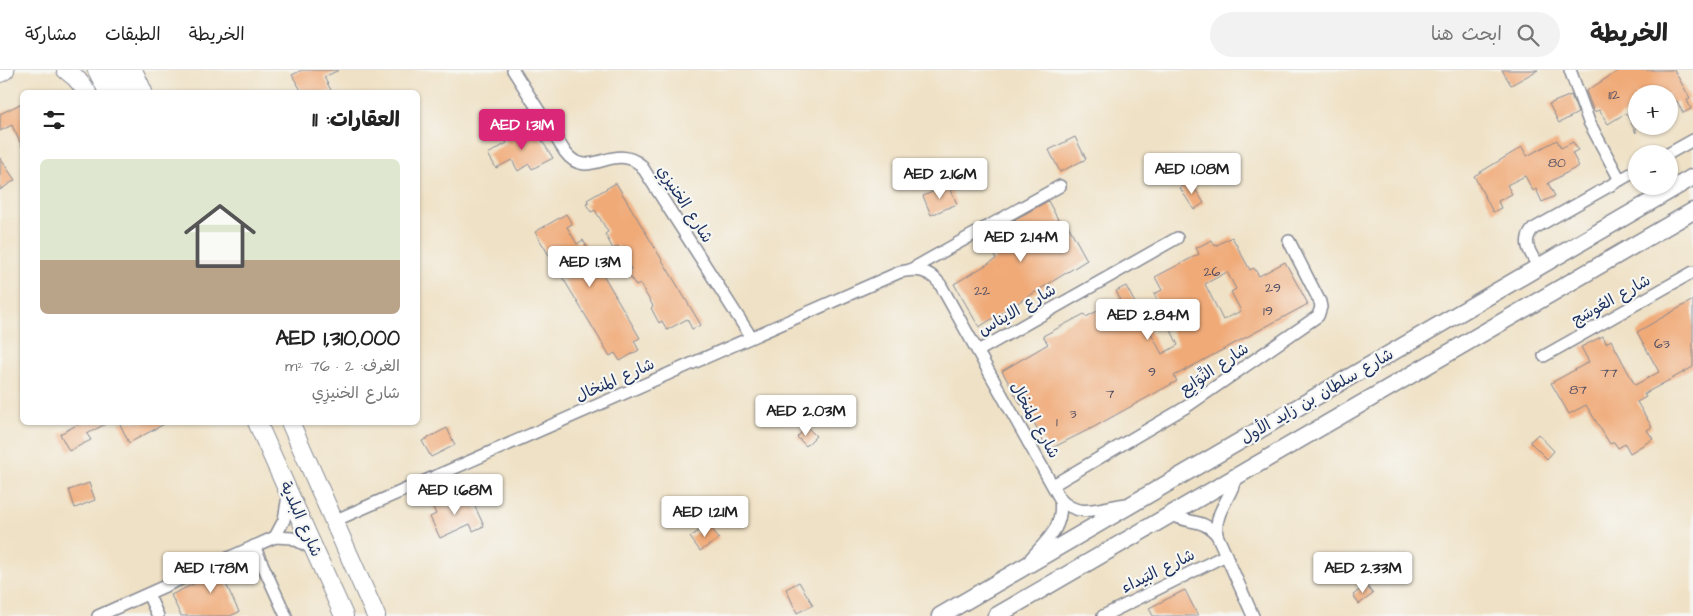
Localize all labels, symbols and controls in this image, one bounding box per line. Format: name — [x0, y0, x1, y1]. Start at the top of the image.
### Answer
search box — [1210, 12, 1560, 57]
text: الخريطة — [1590, 17, 1668, 51]
text: ابحث هنا — [1431, 21, 1502, 48]
icon: search — [1514, 21, 1542, 49]
text: مشاركة — [25, 22, 77, 47]
text: الطبقات — [105, 22, 161, 47]
text: الخريطة — [189, 22, 245, 47]
house number: 112 — [1608, 85, 1620, 105]
map controls — [1628, 85, 1678, 195]
button: + — [1628, 85, 1678, 135]
text: العقارات: 11 — [312, 105, 400, 134]
icon: filters — [40, 106, 68, 134]
pin: AED 1.31M — [465, 108, 579, 151]
text: AED 1.31M — [490, 114, 554, 136]
button: − — [1628, 145, 1678, 195]
pin: AED 1.08M — [1135, 152, 1249, 195]
house number: 80 — [1548, 153, 1566, 173]
pin: AED 2.16M — [883, 158, 997, 200]
text: AED 1.08M — [1155, 158, 1229, 180]
street label: شارع الخنيزِي — [651, 161, 718, 247]
text: AED 2.16M — [903, 163, 977, 185]
icon: home — [175, 191, 265, 281]
pin: AED 2.14M — [964, 220, 1078, 263]
text: AED 2.14M — [984, 226, 1058, 248]
pin: AED 1.3M — [538, 246, 642, 288]
text: AED 1.3M — [559, 251, 621, 273]
house number: 26 — [1204, 262, 1221, 282]
street label: شارع العُوسَج — [1568, 269, 1654, 331]
house number: 29 — [1265, 278, 1281, 298]
street label: شارع الايناس — [974, 279, 1060, 341]
house number: 22 — [974, 281, 990, 301]
pin: AED 2.84M — [1091, 298, 1205, 341]
house number: 19 — [1263, 301, 1273, 321]
text: AED 2.84M — [1107, 304, 1189, 326]
text: AED 1,310,000 — [276, 324, 400, 353]
house number: 63 — [1654, 334, 1670, 354]
street label: شارع النِّوَايِع — [1175, 337, 1254, 401]
street label: شارع سلطان بن زايد الأول — [1236, 343, 1398, 449]
street label: شارع المنخال — [572, 353, 658, 407]
text: الغرف: 2 · 76 m² — [285, 355, 400, 377]
house number: 9 — [1148, 362, 1156, 382]
house number: 77 — [1600, 363, 1618, 383]
street label: شارع المنخال — [1005, 378, 1065, 462]
house number: 87 — [1569, 380, 1587, 400]
text: شارع الخنيزِي — [312, 382, 400, 404]
house number: 7 — [1106, 384, 1115, 404]
pin: AED 2.03M — [749, 394, 863, 437]
text: AED 2.03M — [766, 400, 846, 422]
house number: 3 — [1069, 404, 1077, 424]
house number: 1 — [1056, 412, 1058, 432]
pin: AED 1.68M — [398, 474, 512, 516]
street label: شارع البلدية — [275, 478, 327, 560]
text: AED 1.68M — [418, 479, 492, 501]
pin: AED 1.21M — [648, 496, 762, 538]
text: AED 1.21M — [672, 501, 738, 523]
street label: شارع البَيداء — [1117, 544, 1199, 598]
pin: AED 1.78M — [154, 552, 268, 594]
pin: AED 2.33M — [1306, 552, 1420, 594]
text: AED 1.78M — [174, 557, 248, 579]
text: AED 2.33M — [1324, 557, 1402, 579]

